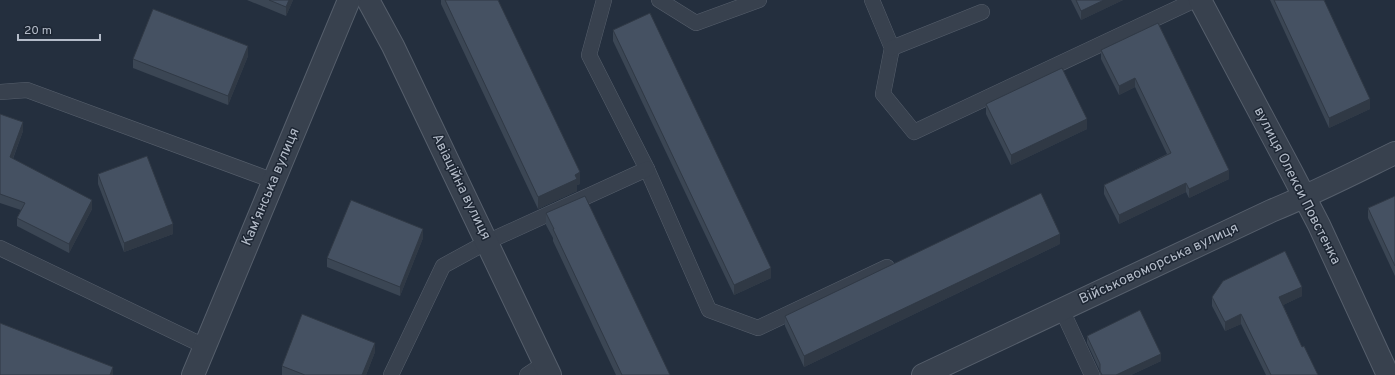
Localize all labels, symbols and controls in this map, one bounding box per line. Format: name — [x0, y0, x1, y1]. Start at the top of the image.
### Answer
scale bar — [18, 16, 100, 42]
text: 20 m — [24, 23, 52, 39]
street label: вулиця Олекси Повстенка — [1250, 104, 1344, 268]
street label: Камʼянська вулиця — [238, 125, 304, 249]
street label: Авіаційна вулиця — [428, 131, 494, 243]
street label: Військовоморська вулиця — [1077, 220, 1241, 308]

